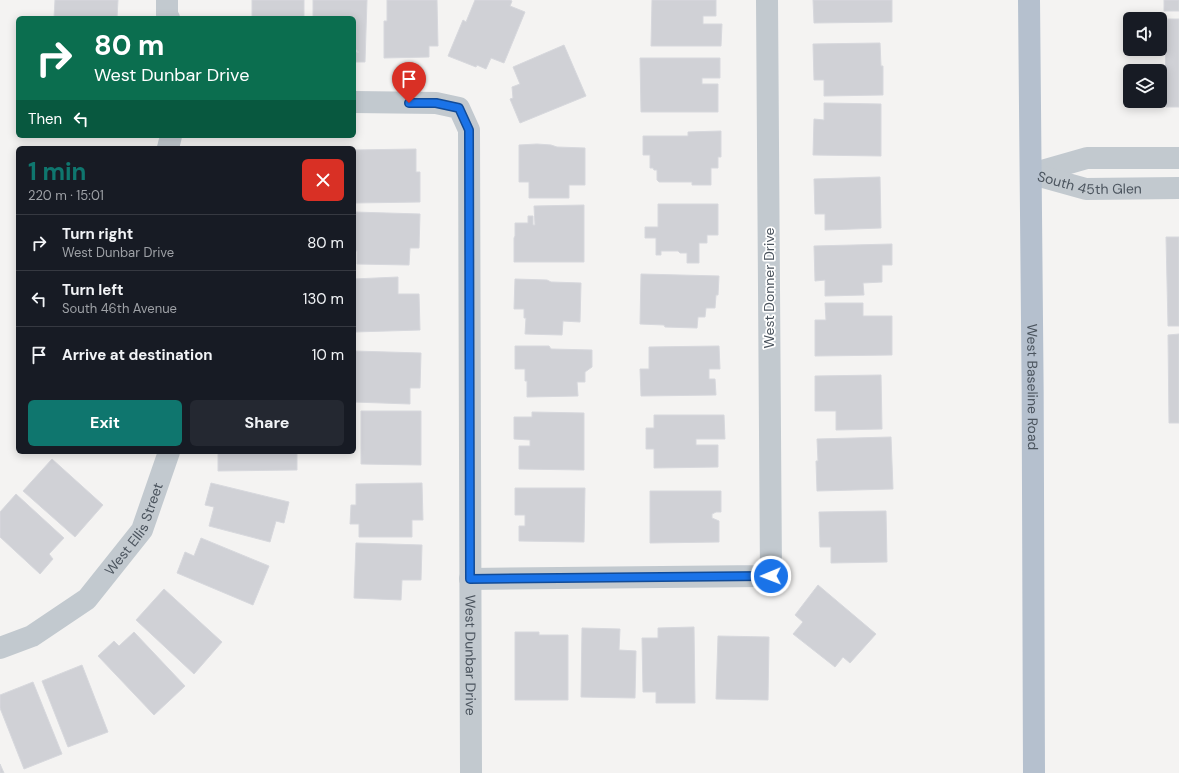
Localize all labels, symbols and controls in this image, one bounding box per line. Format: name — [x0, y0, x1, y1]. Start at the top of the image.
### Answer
map controls — [1123, 12, 1167, 108]
button: sound — [1123, 12, 1167, 56]
text: 80 m — [94, 27, 164, 64]
icon: right — [28, 32, 80, 84]
pin — [392, 62, 426, 103]
text: West Dunbar Drive — [94, 63, 249, 87]
button: layers — [1123, 64, 1167, 108]
icon: arrive — [398, 68, 420, 90]
icon: left — [70, 108, 92, 130]
text: Then — [28, 109, 62, 129]
text: 1 min — [28, 156, 86, 187]
button: close — [302, 159, 344, 201]
street label: South 45th Glen — [1035, 167, 1142, 198]
text: 220 m · 15:01 — [28, 187, 104, 204]
text: Turn right — [62, 224, 133, 244]
street label: West Donner Drive — [760, 228, 778, 348]
icon: right — [28, 232, 50, 254]
text: 80 m — [307, 233, 344, 253]
text: West Dunbar Drive — [62, 244, 174, 261]
text: Turn left — [62, 280, 123, 300]
icon: left — [28, 288, 50, 310]
text: 130 m — [303, 289, 344, 309]
text: South 46th Avenue — [62, 300, 177, 317]
street label: West Baseline Road — [1023, 324, 1042, 450]
icon: arrive — [28, 344, 50, 366]
text: Arrive at destination — [62, 345, 213, 365]
text: 10 m — [312, 345, 344, 365]
button: Exit — [28, 400, 182, 446]
button: Share — [190, 400, 344, 446]
street label: West Ellis Street — [101, 480, 167, 579]
position arrow — [750, 555, 792, 597]
street label: West Dunbar Drive — [461, 595, 480, 716]

